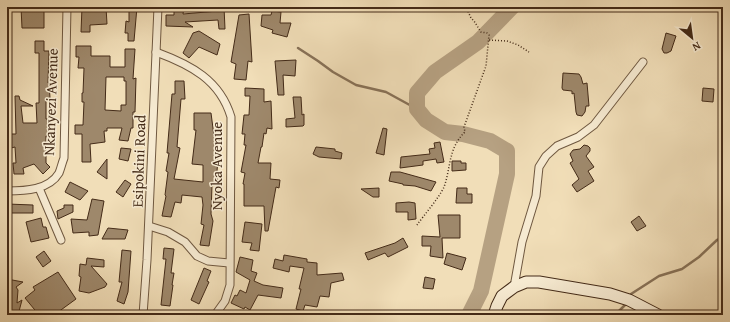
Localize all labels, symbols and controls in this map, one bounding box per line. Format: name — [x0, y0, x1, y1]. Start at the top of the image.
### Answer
north arrow — [672, 18, 712, 58]
text: N — [689, 38, 704, 56]
street label: Nkanyezi Avenue — [38, 48, 63, 156]
street label: Esipokini Road — [126, 114, 151, 208]
street label: Nyoka Avenue — [206, 122, 227, 210]

